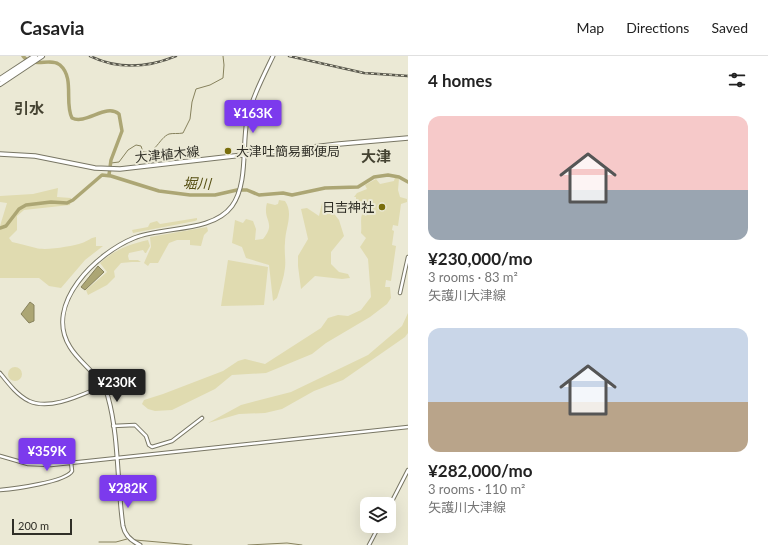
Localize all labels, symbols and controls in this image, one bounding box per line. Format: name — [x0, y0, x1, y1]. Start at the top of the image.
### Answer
text: Casavia — [20, 16, 84, 39]
text: Map — [577, 19, 604, 36]
text: Directions — [626, 19, 689, 36]
text: Saved — [711, 19, 748, 36]
icon: filters — [726, 69, 748, 91]
text: 4 homes — [428, 70, 492, 91]
district label: 引水 — [14, 99, 44, 117]
pin: ¥163K — [225, 100, 281, 134]
text: ¥163K — [233, 105, 273, 121]
icon: home — [552, 142, 624, 214]
street label: 大津植木線 — [134, 143, 200, 165]
place label: 大津吐簡易郵便局 — [236, 143, 340, 159]
marker: 大津吐簡易郵便局 — [223, 146, 233, 156]
district label: 大津 — [361, 147, 391, 165]
water label: 堀川 — [183, 174, 213, 192]
place label: 日吉神社 — [322, 199, 374, 215]
marker: 日吉神社 — [377, 202, 387, 212]
text: ¥230,000/mo — [428, 248, 532, 269]
text: 3 rooms · 83 m² — [428, 269, 518, 285]
text: 矢護川大津線 — [428, 287, 506, 303]
icon: home — [552, 354, 624, 426]
pin: ¥230K — [89, 369, 145, 403]
text: ¥230K — [97, 374, 137, 390]
pin: ¥359K — [19, 438, 75, 472]
text: ¥359K — [27, 443, 67, 459]
text: ¥282,000/mo — [428, 460, 532, 481]
pin: ¥282K — [100, 475, 156, 509]
text: ¥282K — [108, 480, 148, 496]
text: 3 rooms · 110 m² — [428, 481, 525, 497]
map controls — [360, 497, 396, 533]
button: layers — [360, 497, 396, 533]
text: 矢護川大津線 — [428, 499, 506, 515]
scale bar — [12, 517, 72, 536]
text: 200 m — [18, 519, 49, 532]

